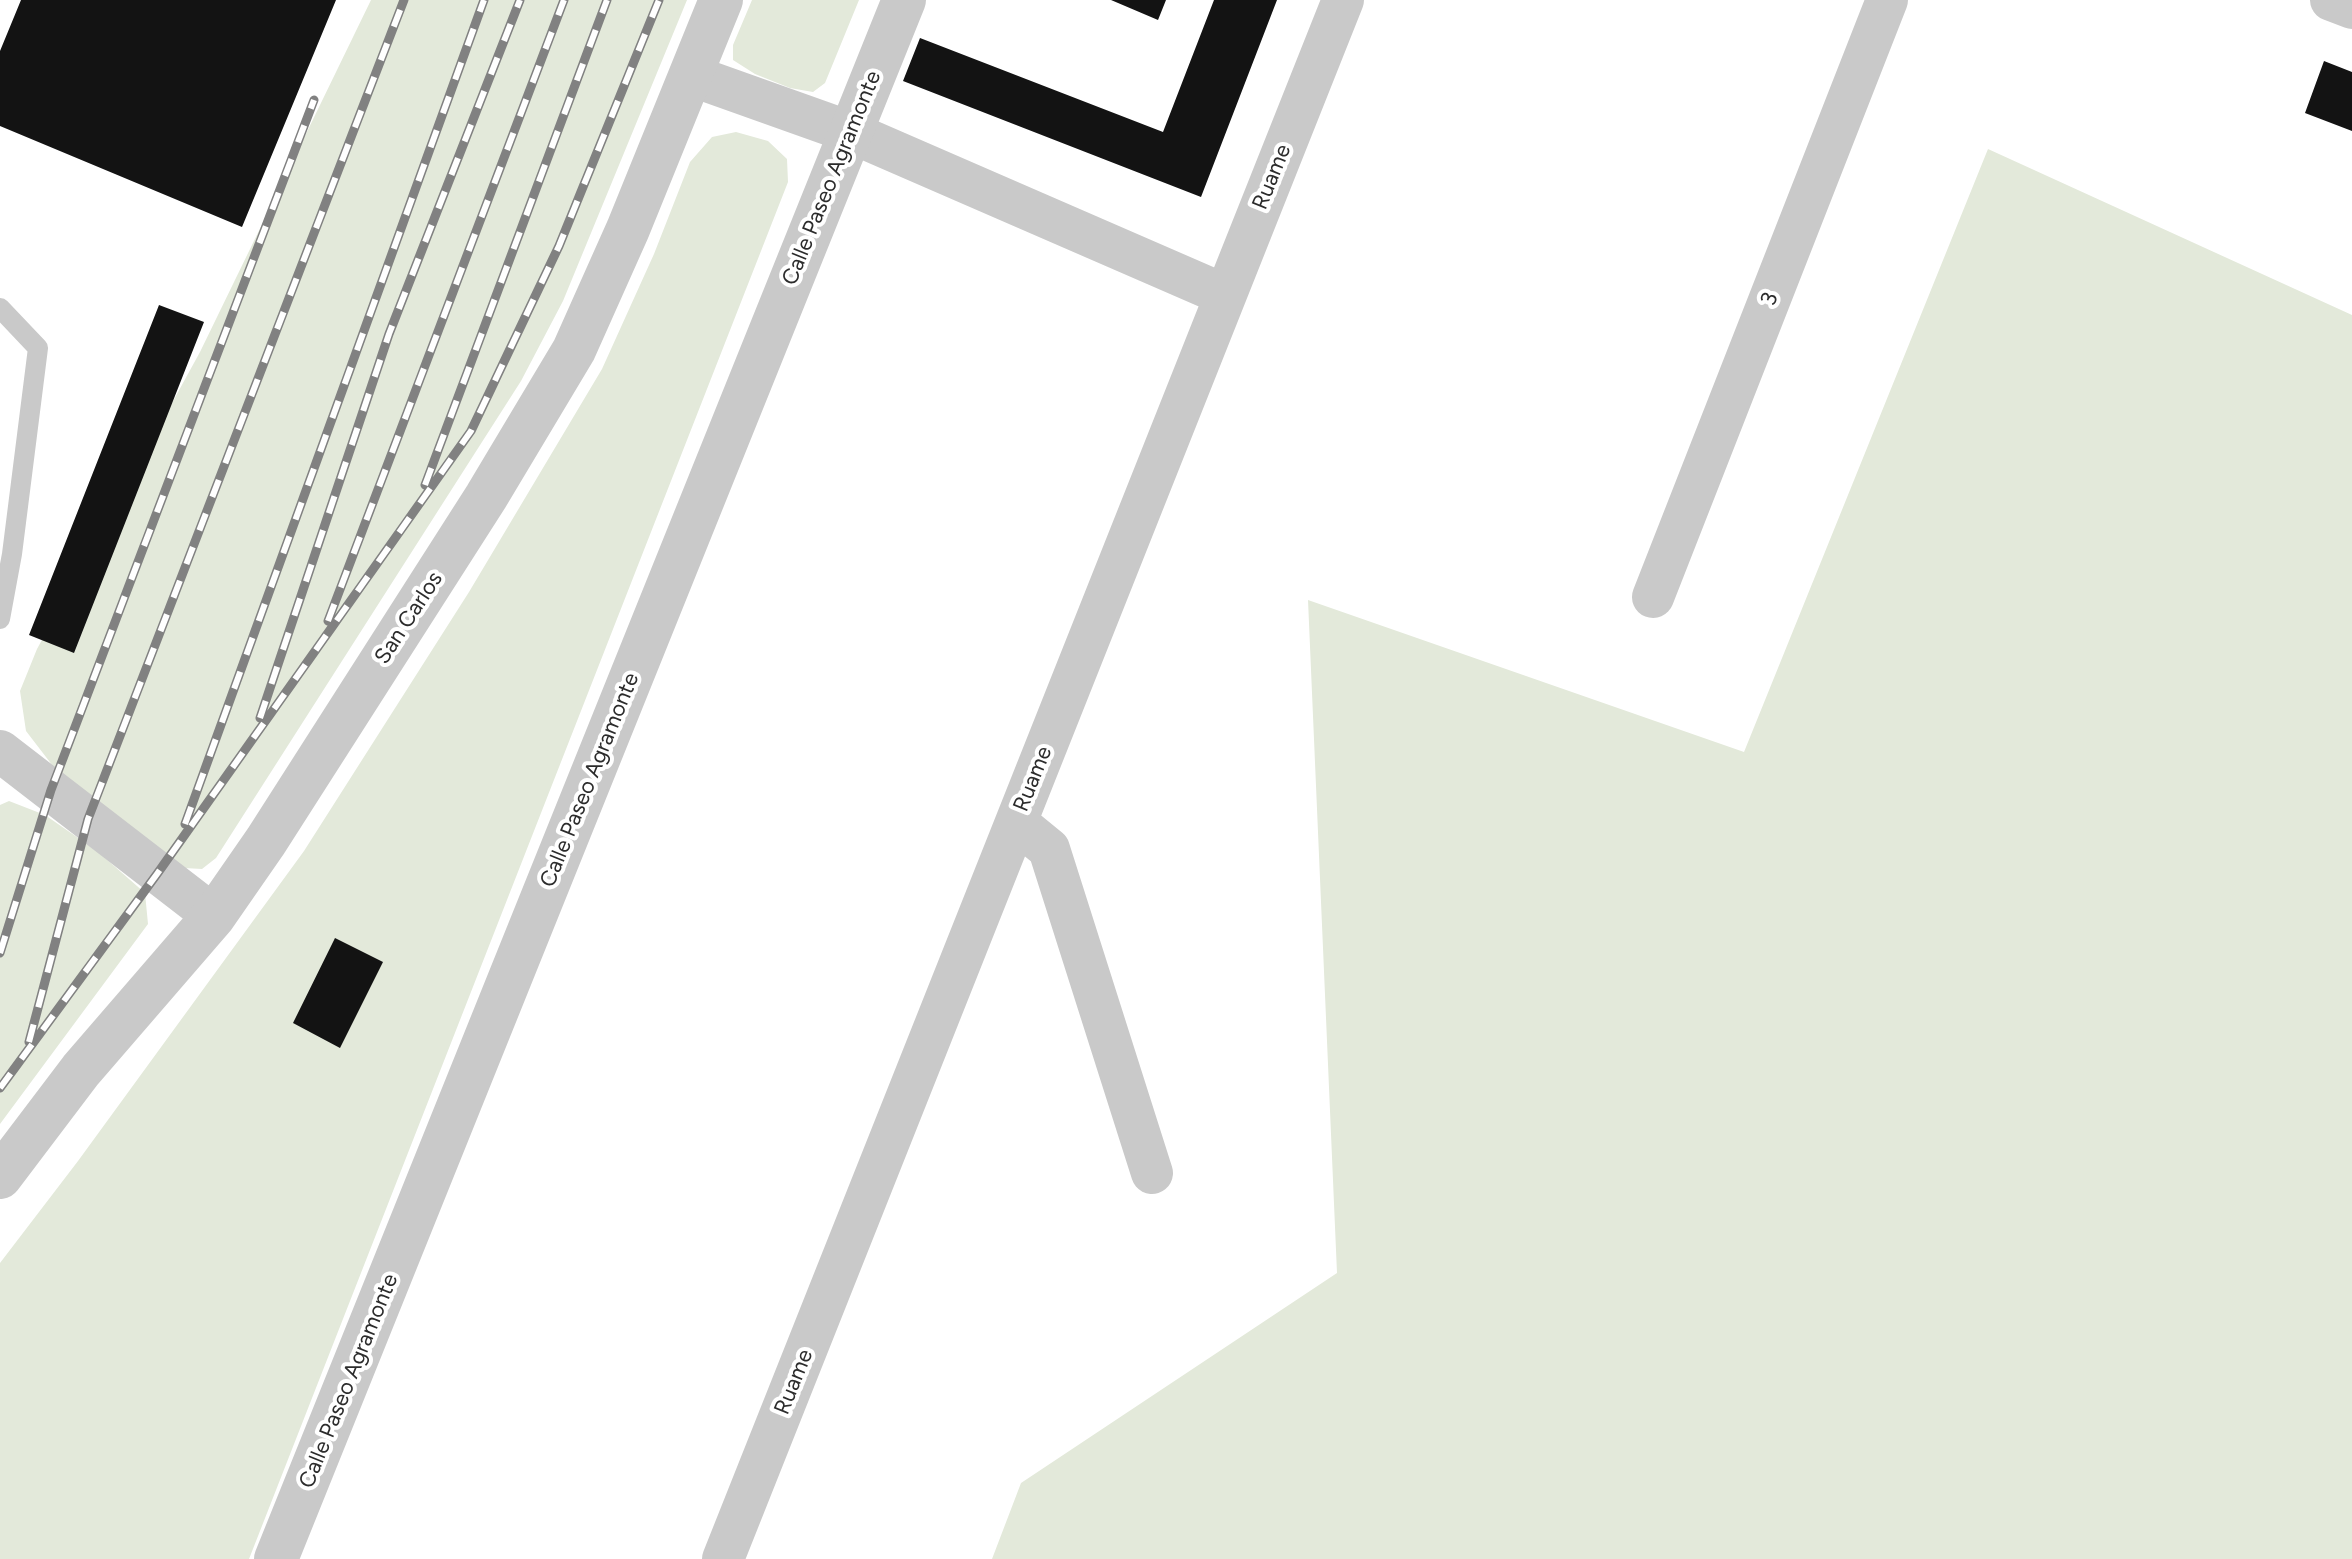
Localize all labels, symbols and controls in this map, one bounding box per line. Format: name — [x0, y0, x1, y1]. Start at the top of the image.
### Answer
street label: Calle Paseo Agramonte — [777, 67, 887, 289]
street label: Ruame — [1247, 141, 1297, 213]
street label: 3 — [1756, 289, 1784, 309]
street label: San Carlos — [369, 567, 449, 669]
street label: Calle Paseo Agramonte — [535, 669, 645, 891]
street label: Ruame — [1008, 743, 1058, 815]
street label: Calle Paseo Agramonte — [294, 1270, 404, 1492]
street label: Ruame — [769, 1346, 819, 1418]

